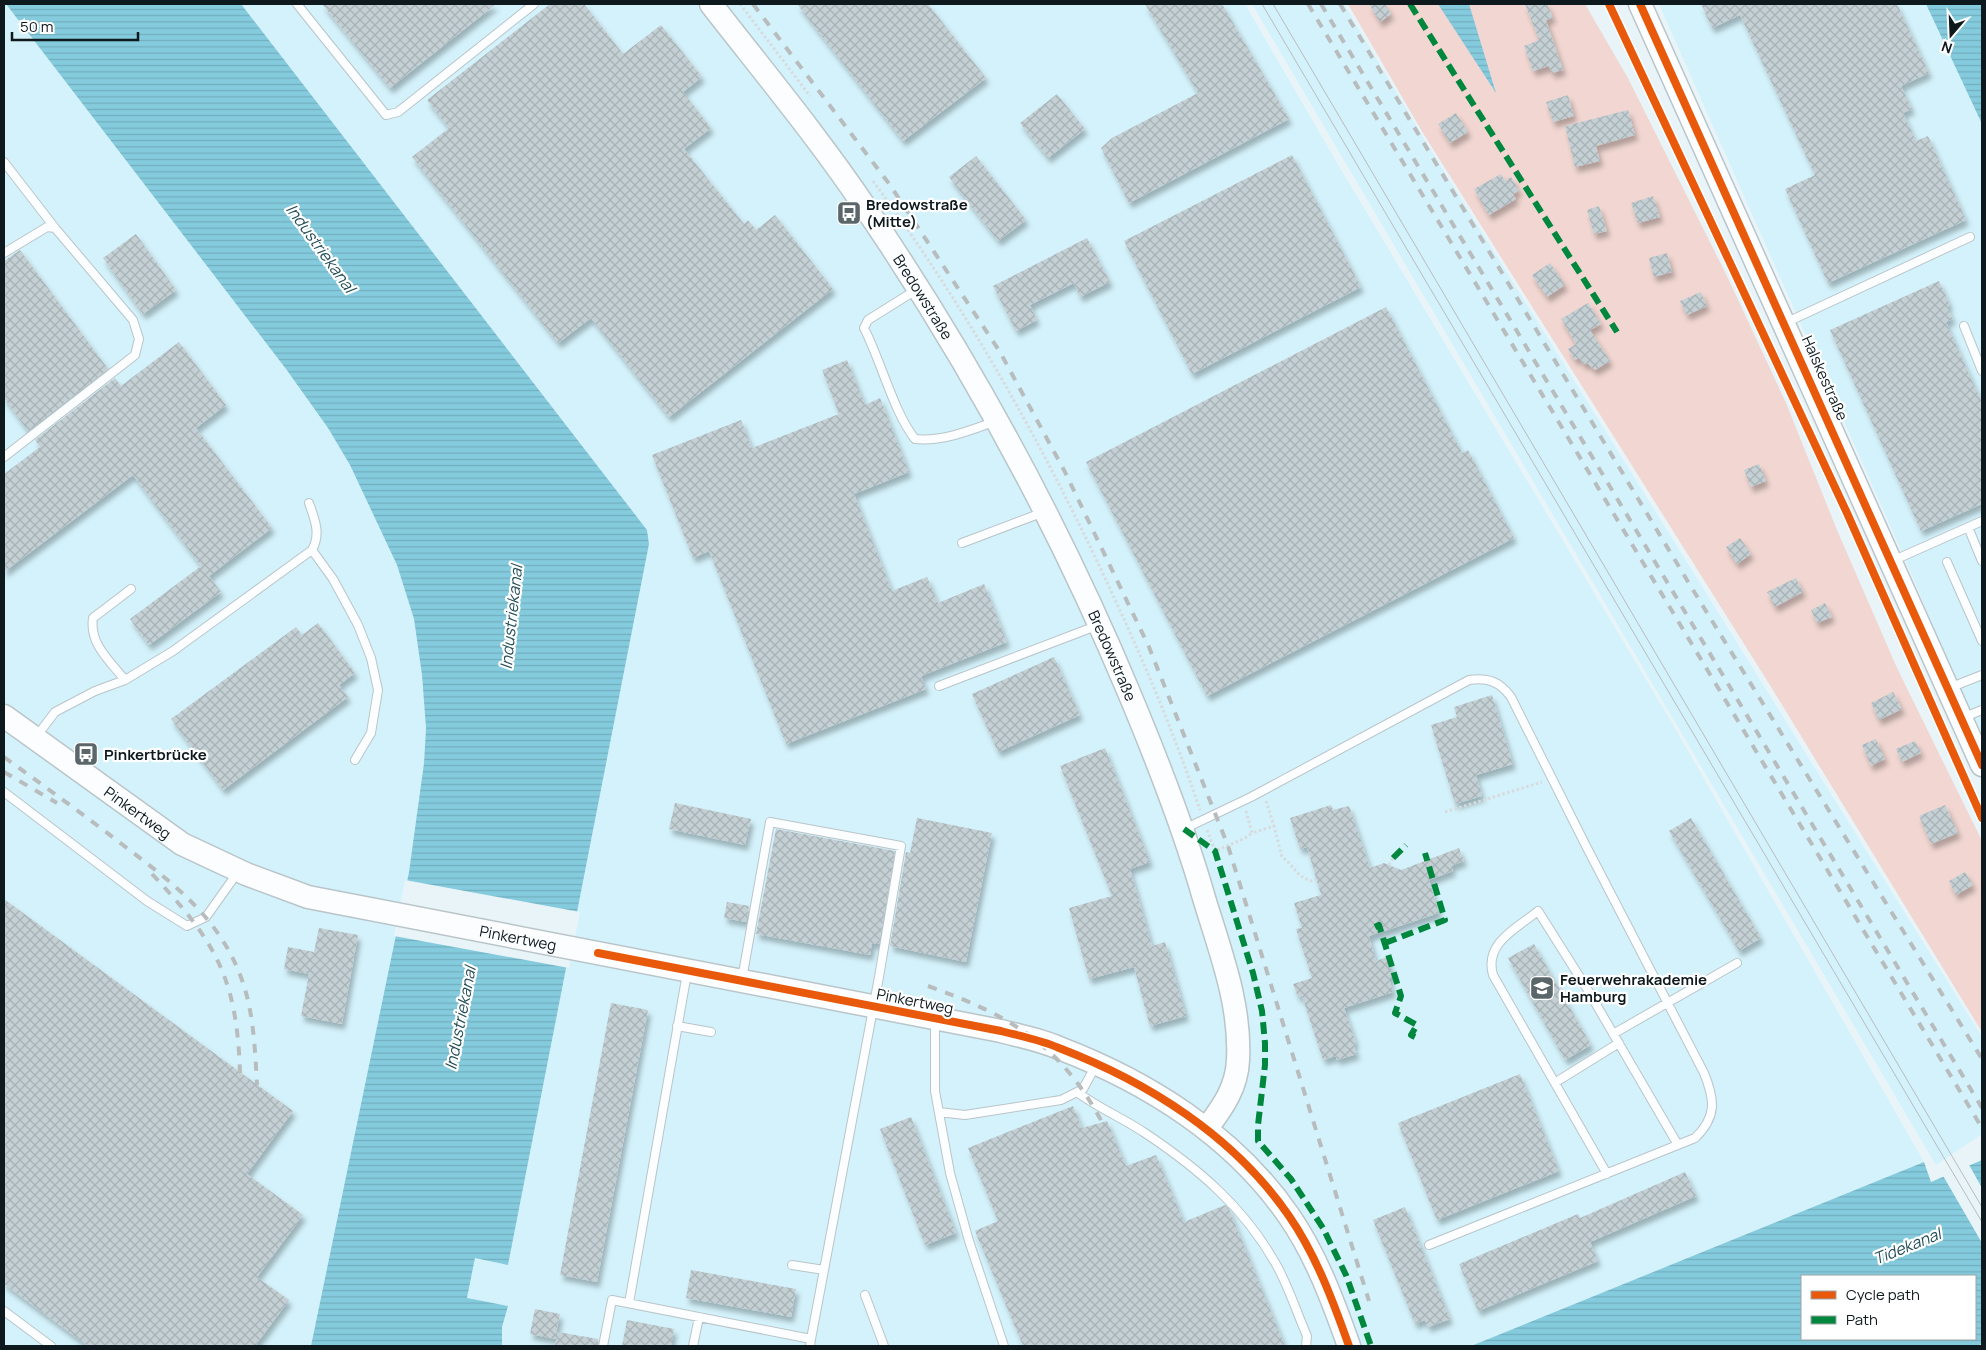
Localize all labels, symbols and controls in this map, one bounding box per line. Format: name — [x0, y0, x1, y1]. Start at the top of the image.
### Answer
scale bar — [12, 10, 139, 42]
north arrow — [1926, 10, 1976, 60]
text: 50 m — [20, 16, 54, 37]
text: N — [1939, 37, 1954, 58]
place label: Bredowstraße (Mitte) — [866, 194, 968, 232]
water label: Industriekanal — [281, 199, 362, 299]
bus stop icon: Bredowstraße (Mitte) — [836, 200, 862, 226]
street label: Bredowstraße — [889, 250, 958, 344]
street label: Halskestraße — [1797, 332, 1853, 424]
water label: Industriekanal — [495, 561, 528, 670]
street label: Bredowstraße — [1084, 607, 1142, 704]
bus stop icon: Pinkertbrücke — [73, 741, 99, 767]
place label: Pinkertbrücke — [104, 744, 207, 765]
street label: Pinkertweg — [100, 781, 176, 844]
street label: Pinkertweg — [478, 920, 558, 955]
water label: Industriekanal — [439, 962, 481, 1072]
place label: Feuerwehrakademie Hamburg — [1560, 969, 1707, 1007]
school or university icon: Feuerwehrakademie Hamburg — [1529, 975, 1555, 1001]
street label: Pinkertweg — [875, 983, 955, 1019]
water label: Tidekanal — [1870, 1222, 1946, 1270]
legend — [1801, 1275, 1976, 1340]
text: Cycle path — [1846, 1284, 1920, 1305]
text: Path — [1846, 1309, 1878, 1330]

